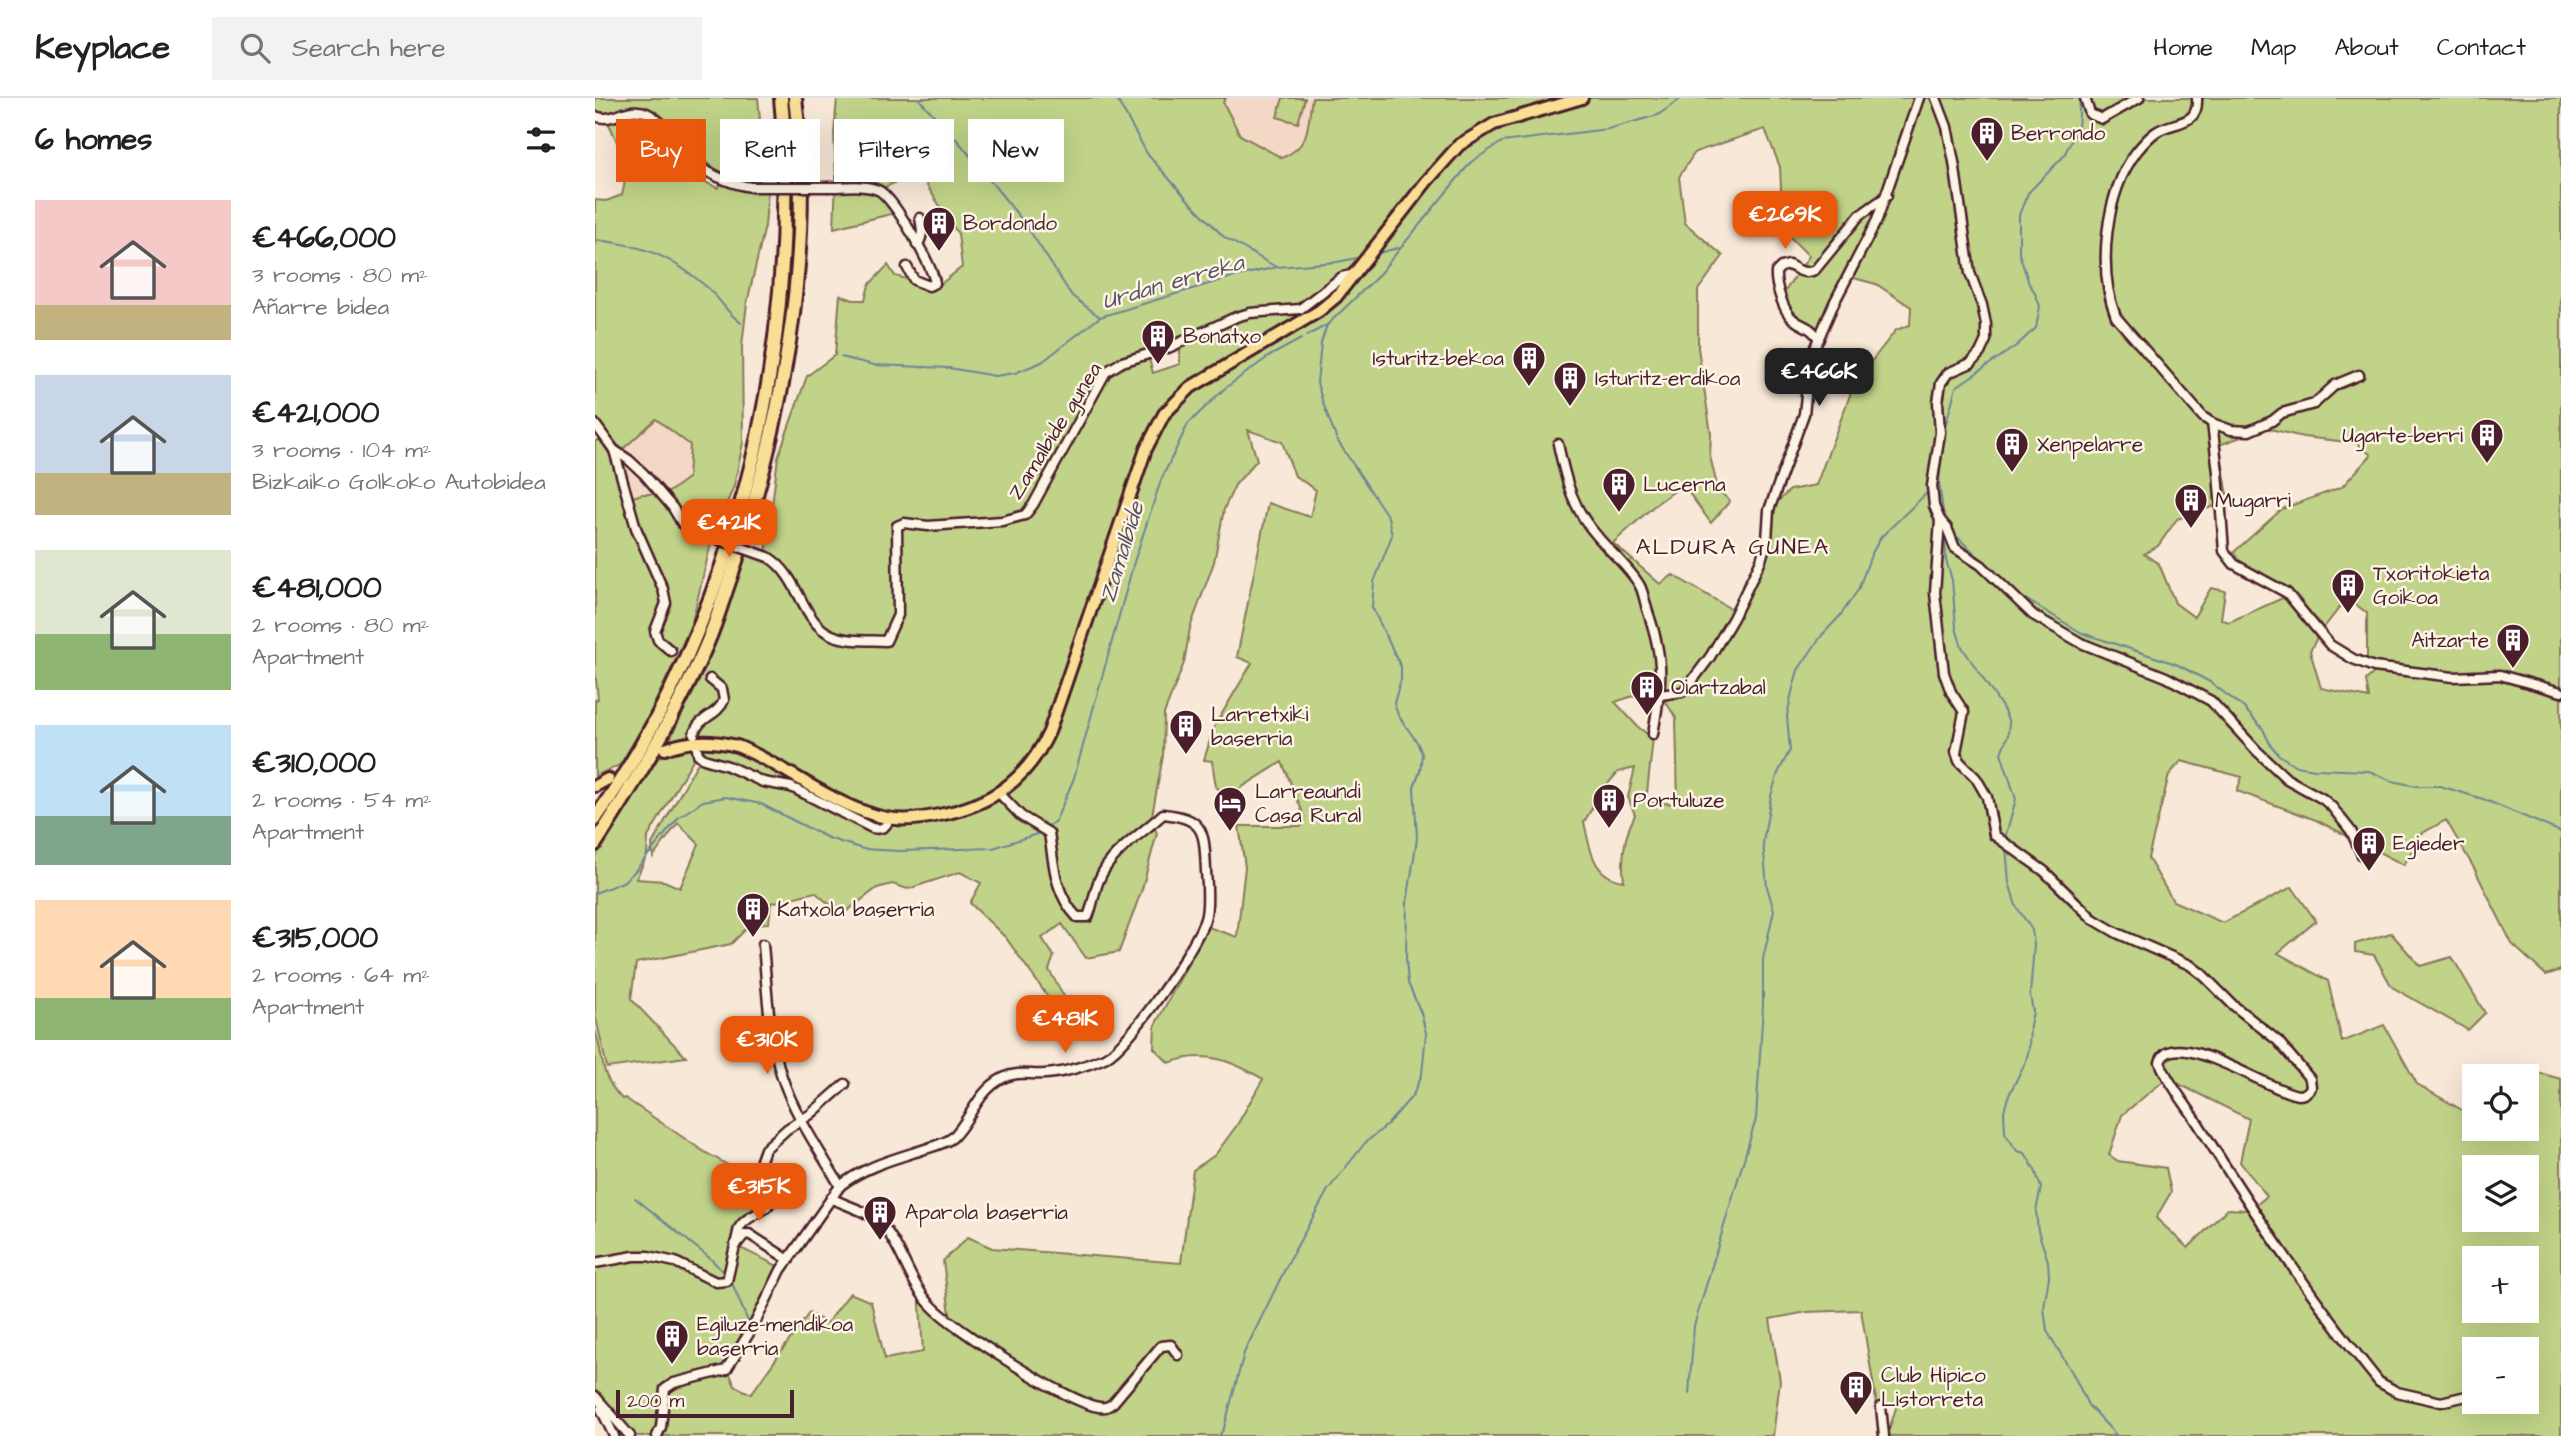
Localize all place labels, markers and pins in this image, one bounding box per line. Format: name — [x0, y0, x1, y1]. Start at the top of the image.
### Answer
building icon: Berrondo — [1968, 114, 2006, 163]
place label: Berrondo — [2011, 119, 2106, 148]
pin: €269K — [1736, 192, 1834, 251]
building icon: Bordondo — [920, 204, 958, 253]
place label: Bordondo — [963, 209, 1057, 238]
building icon: Bonatxo — [1139, 317, 1177, 366]
place label: Bonatxo — [1183, 322, 1261, 351]
building icon: Isturitz-bekoa — [1510, 339, 1548, 388]
place label: Isturitz-bekoa — [1372, 344, 1504, 373]
pin: €466K — [1770, 348, 1868, 408]
building icon: Isturitz-erdikoa — [1551, 359, 1589, 408]
place label: Isturitz-erdikoa — [1595, 364, 1741, 393]
building icon: Ugarte-berri — [2468, 416, 2506, 465]
place label: Ugarte-berri — [2342, 421, 2463, 452]
building icon: Xenpelarre — [1993, 425, 2031, 474]
place label: Xenpelarre — [2037, 430, 2143, 460]
building icon: Lucerna — [1600, 465, 1638, 514]
place label: Lucerna — [1643, 470, 1726, 499]
building icon: Mugarri — [2172, 481, 2210, 530]
place label: Mugarri — [2215, 486, 2291, 517]
pin: €421K — [680, 500, 778, 559]
place label: Txoritokieta Goikoa — [2373, 559, 2490, 612]
building icon: Txoritokieta Goikoa — [2329, 566, 2367, 615]
building icon: Aitzarte — [2494, 621, 2532, 670]
place label: Aitzarte — [2411, 626, 2489, 655]
building icon: Oiartzabal — [1628, 668, 1666, 717]
place label: Oiartzabal — [1671, 673, 1766, 702]
place label: Larretxiki baserria — [1211, 700, 1308, 753]
building icon: Larretxiki baserria — [1167, 707, 1205, 756]
place label: Larreaundi Casa Rural — [1255, 777, 1361, 830]
building icon: Portuluze — [1590, 781, 1628, 830]
hotel icon: Larreaundi Casa Rural — [1211, 784, 1249, 833]
place label: Portuluze — [1633, 786, 1725, 815]
building icon: Egieder — [2350, 824, 2388, 873]
place label: Egieder — [2393, 829, 2465, 860]
building icon: Katxola baserria — [734, 890, 772, 939]
place label: Katxola baserria — [777, 895, 935, 924]
pin: €481K — [1016, 996, 1114, 1055]
pin: €310K — [718, 1016, 816, 1076]
pin: €315K — [710, 1164, 808, 1223]
building icon: Aparola baserria — [861, 1193, 899, 1242]
place label: Aparola baserria — [905, 1198, 1068, 1228]
place label: Egiluze-mendikoa baserria — [697, 1310, 854, 1363]
building icon: Egiluze-mendikoa baserria — [653, 1317, 691, 1366]
place label: Club Hípico Listorreta — [1881, 1361, 1986, 1414]
building icon: Club Hípico Listorreta — [1837, 1368, 1875, 1417]

